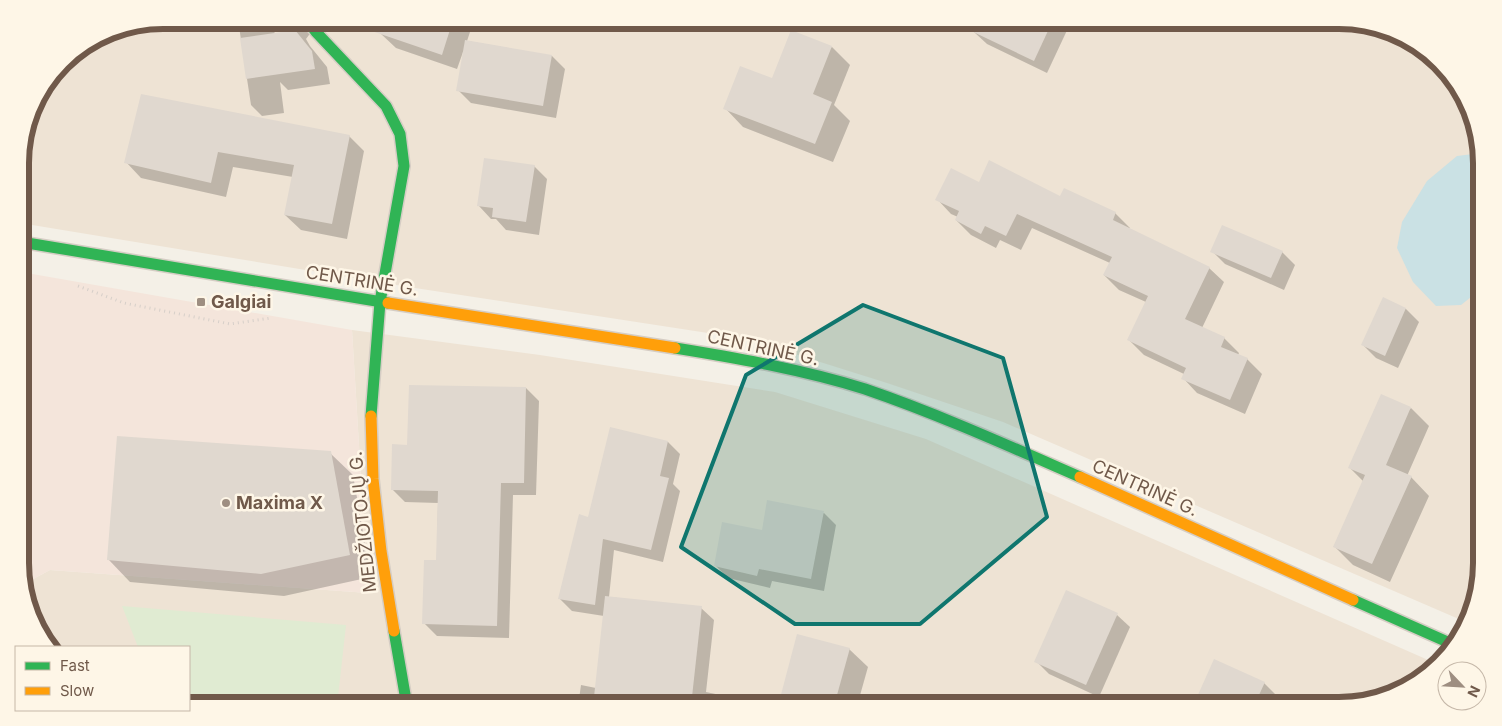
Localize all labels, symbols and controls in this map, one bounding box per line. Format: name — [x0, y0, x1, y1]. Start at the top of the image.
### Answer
street label: CENTRINĖ G. — [304, 260, 420, 300]
place label: Galgiai — [211, 291, 271, 312]
marker: Galgiai — [195, 296, 207, 308]
street label: CENTRINĖ G. — [705, 324, 821, 370]
street label: MEDŽIOTOJŲ G. — [344, 451, 380, 594]
street label: CENTRINĖ G. — [1089, 454, 1202, 520]
place label: Maxima X — [236, 492, 323, 513]
marker: Maxima X — [220, 497, 232, 509]
legend — [15, 646, 190, 711]
text: Fast — [60, 656, 90, 675]
north arrow — [1437, 661, 1487, 711]
text: Slow — [60, 681, 94, 700]
text: N — [1464, 683, 1484, 700]

